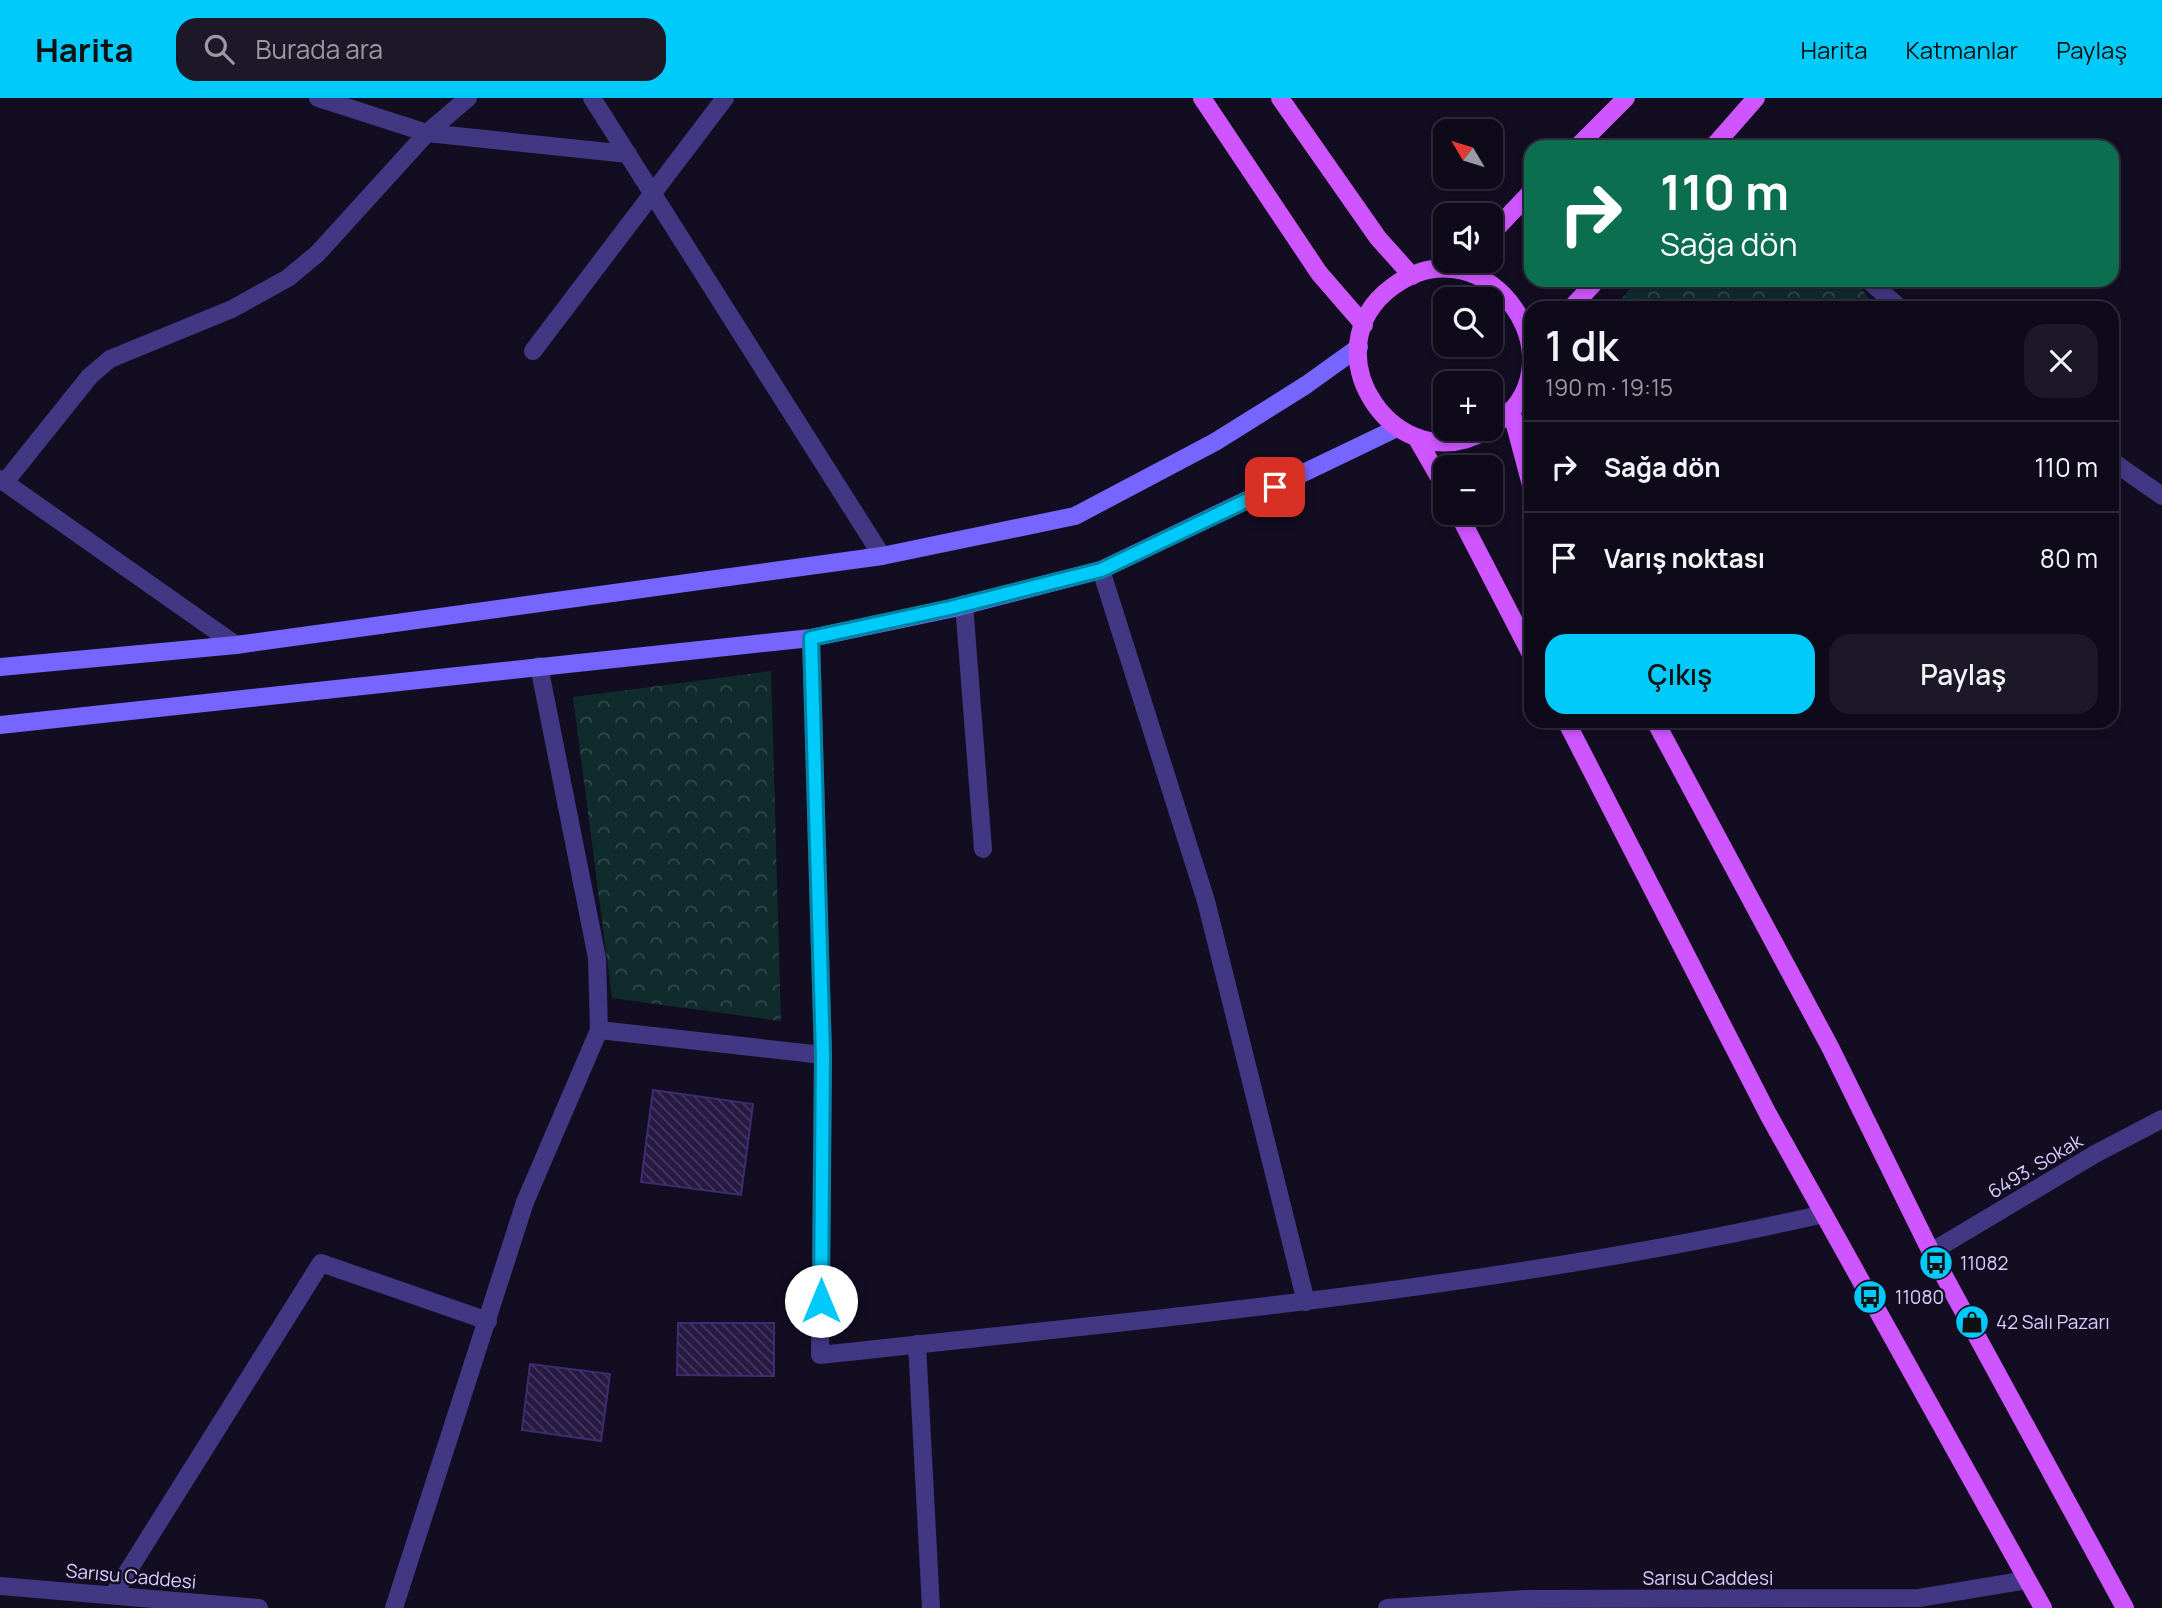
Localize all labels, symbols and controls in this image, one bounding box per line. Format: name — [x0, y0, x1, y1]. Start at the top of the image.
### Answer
search box — [176, 18, 666, 81]
text: Harita — [35, 27, 134, 72]
icon: search — [200, 30, 238, 68]
text: Burada ara — [256, 31, 383, 67]
text: Harita — [1801, 33, 1868, 66]
text: Katmanlar — [1906, 33, 2018, 66]
text: Paylaş — [2056, 33, 2127, 66]
north arrow — [1433, 119, 1503, 189]
map controls — [1433, 119, 1503, 525]
text: 110 m — [1660, 158, 1789, 225]
icon: right — [1545, 168, 1636, 259]
button: sound — [1433, 203, 1503, 273]
text: Sağa dön — [1660, 222, 1798, 266]
button: search — [1433, 287, 1503, 357]
text: 1 dk — [1545, 316, 1619, 374]
button: close — [2024, 324, 2098, 398]
button: + — [1433, 371, 1503, 441]
text: 190 m · 19:15 — [1545, 371, 1673, 403]
icon: right — [1545, 448, 1583, 486]
text: Sağa dön — [1604, 449, 1721, 485]
text: 110 m — [2035, 449, 2098, 485]
button: − — [1433, 455, 1503, 525]
pin — [1245, 457, 1305, 517]
icon: arrive — [1256, 468, 1294, 506]
icon: arrive — [1545, 539, 1583, 577]
text: Varış noktası — [1604, 540, 1765, 576]
text: 80 m — [2040, 540, 2098, 576]
button: Çıkış — [1545, 634, 1815, 714]
button: Paylaş — [1829, 634, 2098, 714]
street label: 6493. Sokak — [1983, 1127, 2088, 1204]
bus stop icon: 11082 — [1917, 1244, 1955, 1282]
place label: 11082 — [1960, 1250, 2008, 1276]
position arrow — [784, 1264, 858, 1338]
bus stop icon: 11080 — [1851, 1278, 1889, 1316]
place label: 11080 — [1895, 1284, 1944, 1310]
shop icon: 42 Salı Pazarı — [1953, 1303, 1991, 1341]
place label: 42 Salı Pazarı — [1996, 1309, 2110, 1335]
street label: Sarısu Caddesi — [65, 1557, 197, 1595]
street label: Sarısu Caddesi — [1643, 1565, 1773, 1591]

